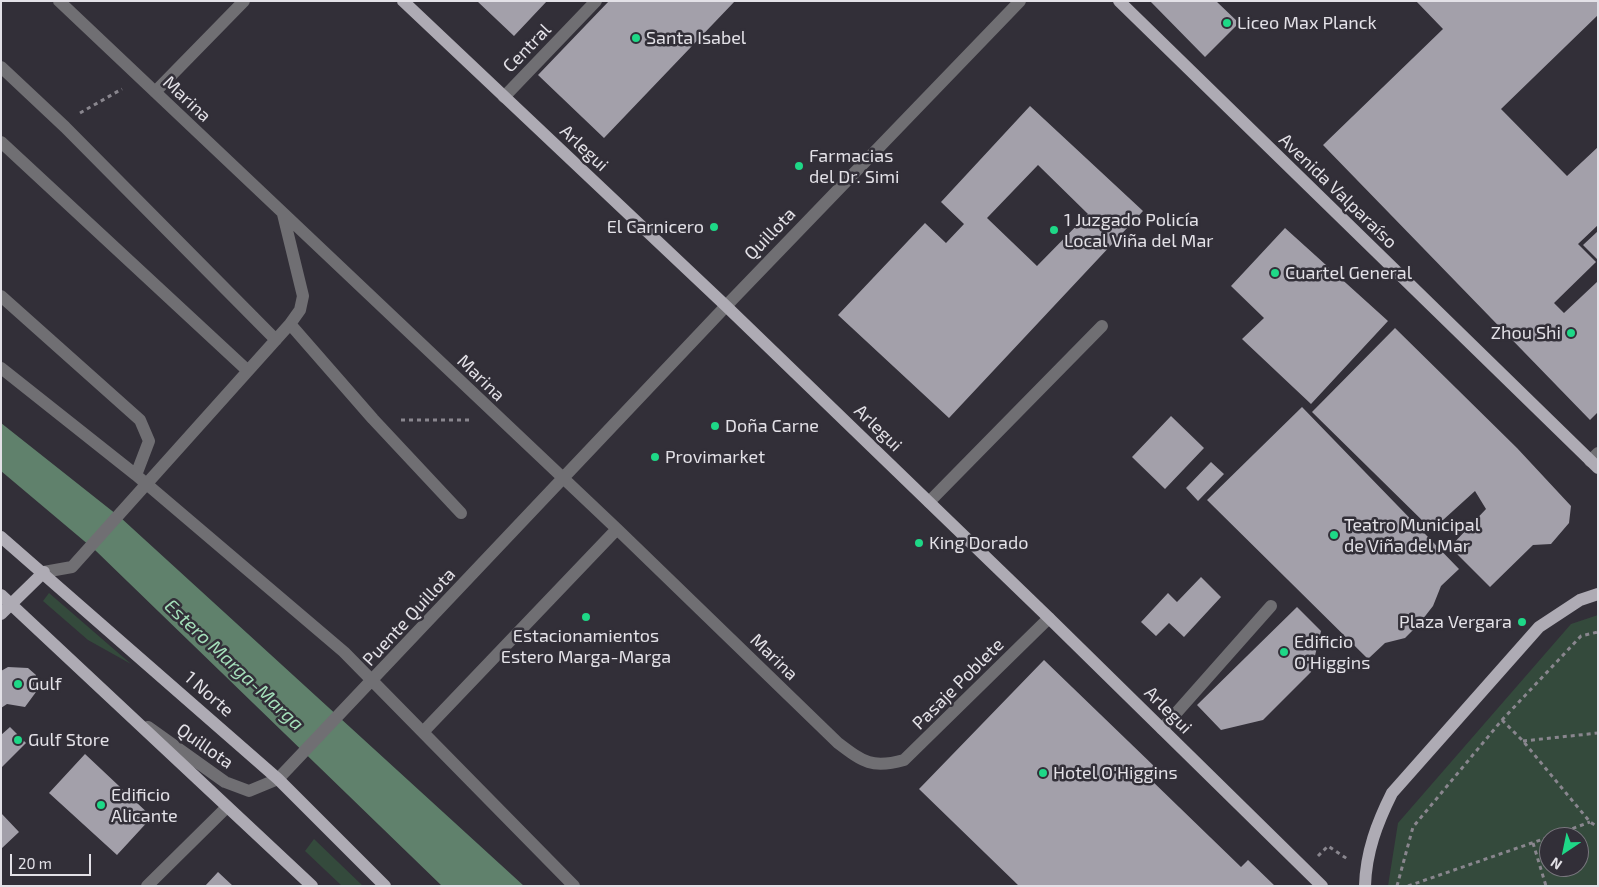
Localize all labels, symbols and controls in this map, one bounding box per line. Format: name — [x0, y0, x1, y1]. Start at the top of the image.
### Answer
place label: Liceo Max Planck — [1237, 12, 1377, 34]
marker: Liceo Max Planck — [1221, 17, 1233, 29]
street label: Central — [498, 19, 556, 77]
place label: Santa Isabel — [646, 27, 746, 49]
marker: Santa Isabel — [630, 32, 642, 44]
street label: Marina — [159, 71, 215, 127]
street label: Arlegui — [555, 120, 613, 176]
street label: Avenida Valparaíso — [1274, 129, 1402, 253]
place label: Farmacias del Dr. Simi — [809, 145, 899, 188]
marker: Farmacias del Dr. Simi — [793, 160, 805, 172]
street label: Quillota — [740, 203, 800, 265]
place label: 1 Juzgado Policía Local Viña del Mar — [1064, 209, 1213, 252]
place label: El Carnicero — [607, 216, 704, 238]
marker: El Carnicero — [708, 221, 720, 233]
marker: 1 Juzgado Policía Local Viña del Mar — [1048, 224, 1060, 236]
place label: Cuartel General — [1285, 262, 1412, 284]
marker: Cuartel General — [1269, 267, 1281, 279]
place label: Zhou Shi — [1491, 322, 1561, 344]
marker: Zhou Shi — [1565, 327, 1577, 339]
street label: Marina — [453, 350, 509, 406]
street label: Arlegui — [850, 400, 906, 456]
place label: Doña Carne — [725, 415, 819, 437]
marker: Doña Carne — [709, 420, 721, 432]
place label: Provimarket — [665, 446, 765, 468]
marker: Provimarket — [649, 451, 661, 463]
place label: Teatro Municipal de Viña del Mar — [1344, 514, 1480, 556]
marker: Teatro Municipal de Viña del Mar — [1328, 529, 1340, 541]
place label: King Dorado — [929, 532, 1028, 554]
marker: King Dorado — [913, 537, 925, 549]
street label: Puente Quillota — [358, 564, 460, 670]
water label: Estero Marga-Marga — [160, 595, 308, 735]
marker: Estacionamientos Estero Marga-Marga — [580, 611, 592, 623]
place label: Plaza Vergara — [1399, 611, 1512, 633]
marker: Plaza Vergara — [1516, 616, 1528, 628]
place label: Estacionamientos Estero Marga-Marga — [501, 625, 671, 668]
street label: Marina — [746, 629, 802, 685]
place label: Edificio O'Higgins — [1294, 631, 1370, 674]
street label: Pasaje Poblete — [908, 634, 1008, 734]
marker: Edificio O'Higgins — [1278, 646, 1290, 658]
street label: 1 Norte — [180, 667, 238, 721]
place label: Gulf — [28, 673, 62, 695]
marker: Gulf — [12, 678, 24, 690]
street label: Arlegui — [1140, 682, 1196, 738]
street label: Quillota — [172, 719, 238, 773]
place label: Gulf Store — [28, 729, 109, 751]
marker: Gulf Store — [12, 734, 24, 746]
place label: Hotel O'Higgins — [1053, 762, 1178, 784]
marker: Hotel O'Higgins — [1037, 767, 1049, 779]
place label: Edificio Alicante — [111, 784, 178, 826]
marker: Edificio Alicante — [95, 799, 107, 811]
north arrow — [1539, 827, 1589, 877]
scale bar — [12, 844, 94, 876]
text: 20 m — [18, 854, 52, 872]
text: N — [1547, 854, 1565, 874]

